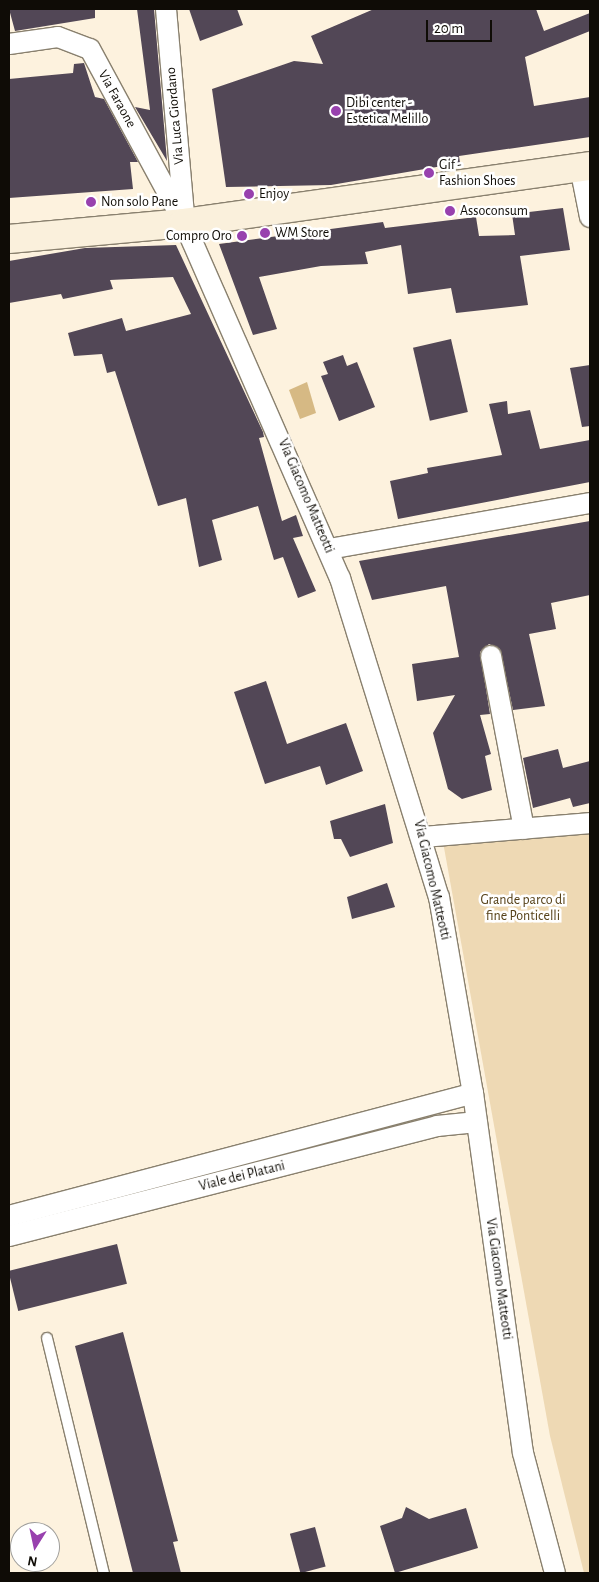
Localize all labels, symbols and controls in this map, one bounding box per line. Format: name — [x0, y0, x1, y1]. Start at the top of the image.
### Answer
scale bar — [429, 10, 495, 42]
text: 20 m — [434, 21, 463, 36]
street label: Via Faraone — [94, 67, 140, 131]
street label: Via Luca Giordano — [162, 67, 188, 165]
place label: Dibi center - Estetica Melillo — [346, 95, 428, 128]
marker: Dibi center - Estetica Melillo — [330, 105, 342, 117]
place label: Gif - Fashion Shoes — [439, 157, 516, 190]
marker: Gif - Fashion Shoes — [423, 167, 435, 179]
place label: Enjoy — [259, 186, 289, 202]
marker: Enjoy — [243, 188, 255, 200]
place label: Non solo Pane — [101, 194, 178, 210]
marker: Non solo Pane — [85, 196, 97, 208]
place label: Assoconsum — [460, 203, 528, 219]
marker: Assoconsum — [444, 205, 456, 217]
place label: WM Store — [275, 225, 329, 241]
marker: WM Store — [259, 227, 271, 239]
place label: Compro Oro — [166, 228, 232, 244]
marker: Compro Oro — [236, 230, 248, 242]
street label: Via Giacomo Matteotti — [274, 436, 338, 556]
street label: Via Giacomo Matteotti — [410, 818, 454, 942]
park label: Grande parco di fine Ponticelli — [480, 892, 566, 924]
street label: Viale dei Platani — [197, 1157, 287, 1195]
street label: Via Giacomo Matteotti — [482, 1217, 516, 1341]
north arrow — [10, 1522, 60, 1572]
text: N — [27, 1553, 39, 1569]

